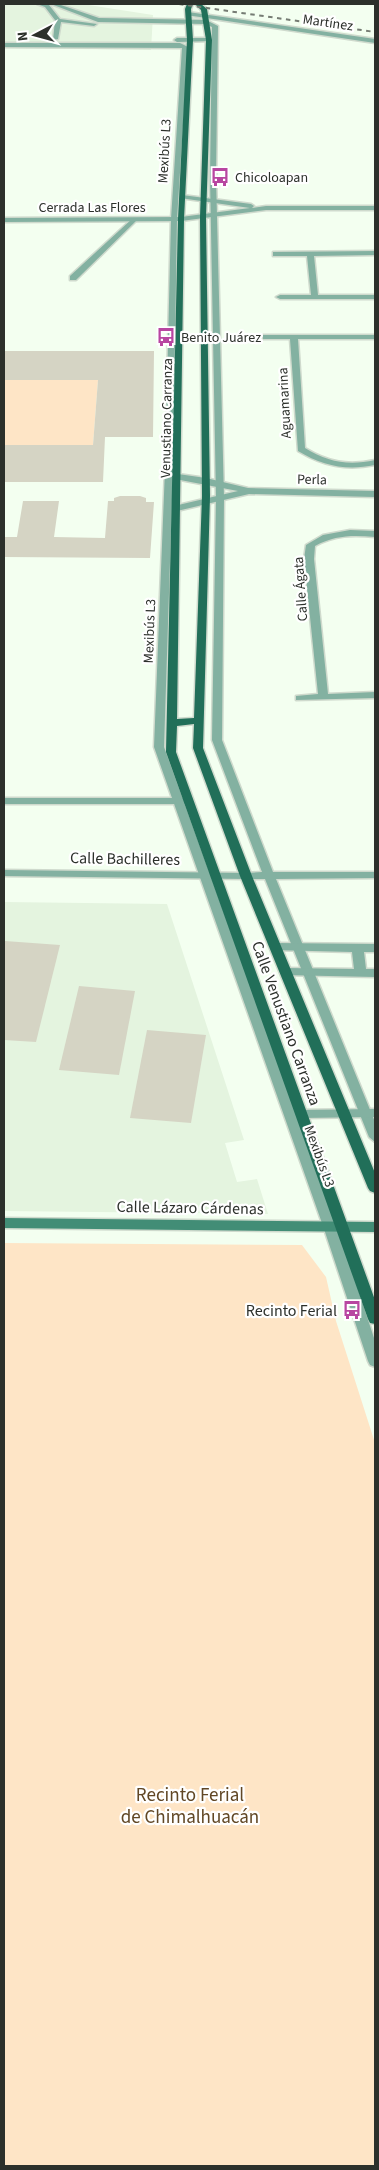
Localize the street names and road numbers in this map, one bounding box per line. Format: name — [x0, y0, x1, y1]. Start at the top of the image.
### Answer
street label: Martínez — [301, 10, 354, 36]
street label: Mexibús L3 — [153, 118, 177, 184]
street label: Cerrada Las Flores — [38, 198, 146, 218]
street label: Venustiano Carranza — [156, 358, 178, 478]
street label: Aguamarina — [273, 367, 297, 439]
street label: Perla — [297, 470, 327, 490]
street label: Calle Ágata — [289, 556, 313, 622]
street label: Mexibús L3 — [139, 598, 161, 664]
street label: Calle Bachilleres — [70, 847, 180, 871]
street label: Calle Venustiano Carranza — [246, 938, 326, 1109]
street label: Mexibús L3 — [299, 1123, 339, 1190]
street label: Calle Lázaro Cárdenas — [116, 1196, 264, 1220]

